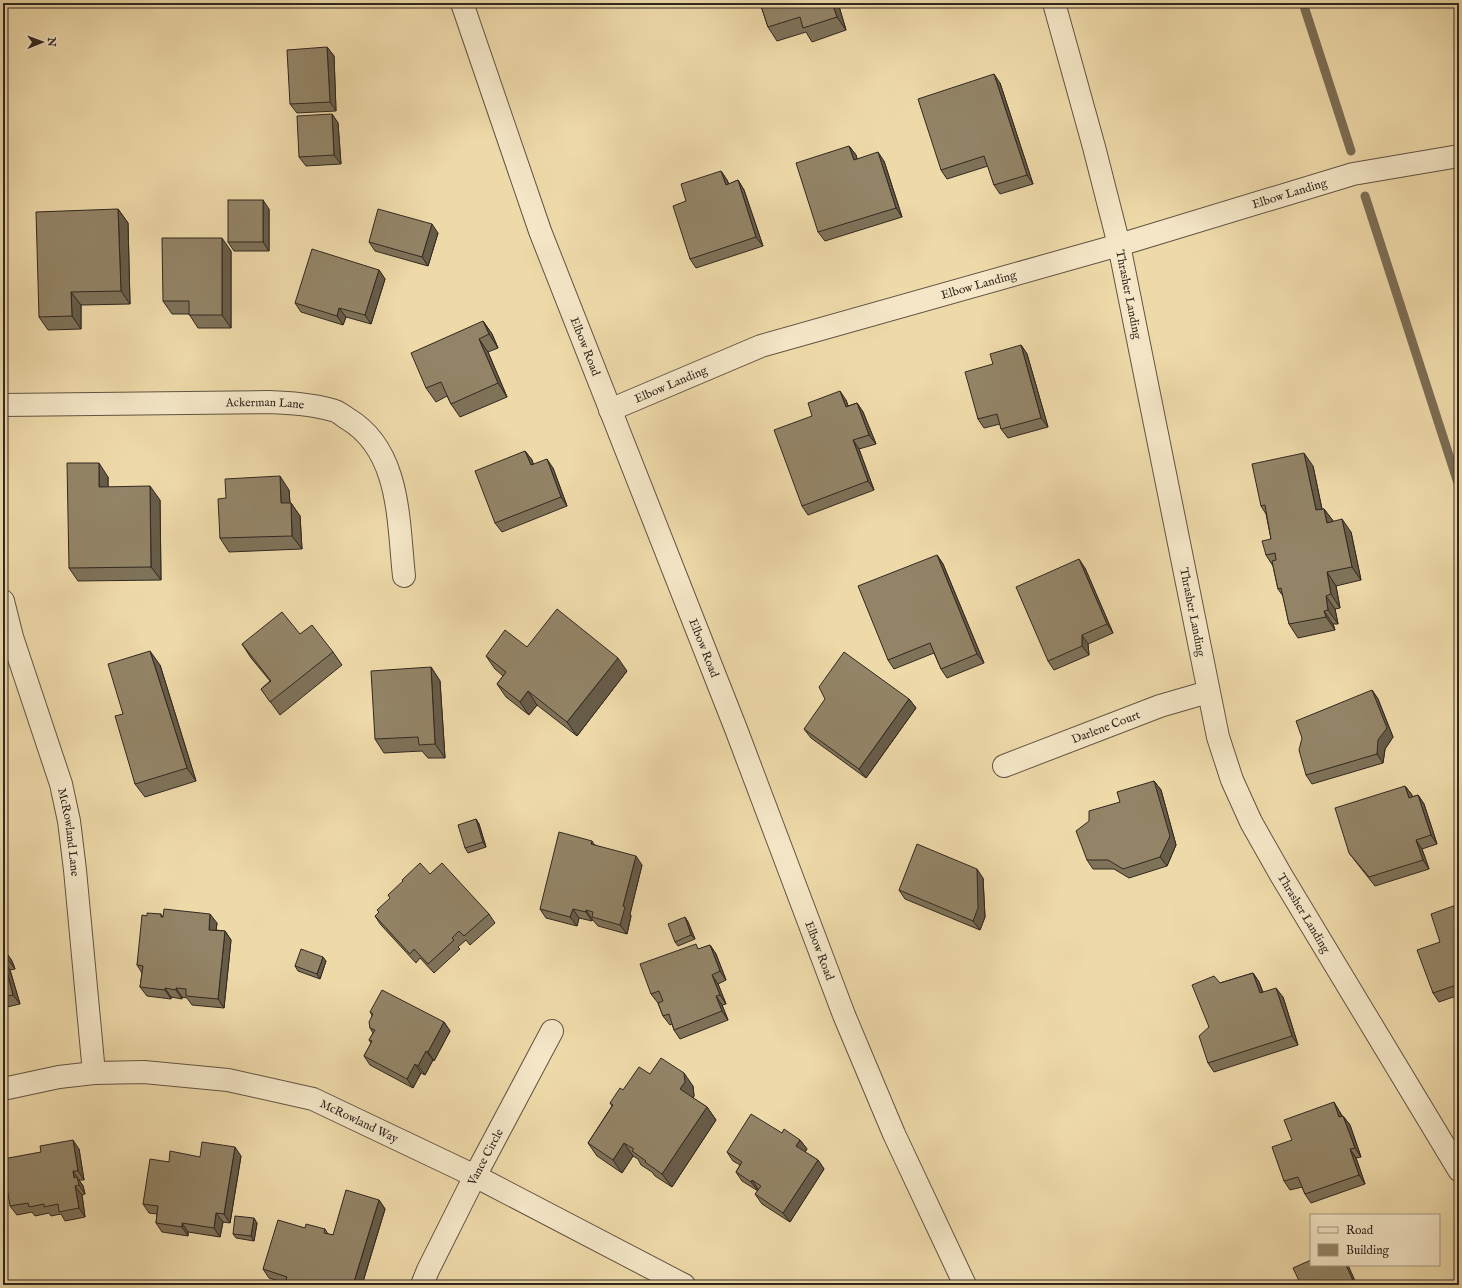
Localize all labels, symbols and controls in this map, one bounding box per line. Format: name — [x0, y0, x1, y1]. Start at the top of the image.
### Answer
north arrow — [22, 22, 62, 62]
text: N — [44, 36, 58, 47]
street label: Elbow Landing — [1250, 175, 1329, 212]
street label: Thrasher Landing — [1113, 249, 1145, 341]
street label: Elbow Landing — [939, 267, 1018, 302]
street label: Elbow Road — [567, 315, 604, 379]
street label: Elbow Landing — [632, 362, 710, 406]
street label: Ackerman Lane — [225, 394, 306, 412]
street label: Thrasher Landing — [1177, 566, 1209, 658]
street label: Elbow Road — [686, 616, 723, 680]
street label: Darlene Court — [1069, 707, 1142, 747]
street label: McRowland Lane — [55, 787, 83, 877]
street label: Thrasher Landing — [1274, 870, 1334, 956]
street label: Elbow Road — [802, 919, 838, 983]
street label: McRowland Way — [317, 1096, 401, 1146]
street label: Vance Circle — [464, 1125, 507, 1189]
legend — [1310, 1214, 1440, 1266]
text: Road — [1346, 1223, 1374, 1238]
text: Building — [1346, 1243, 1390, 1258]

